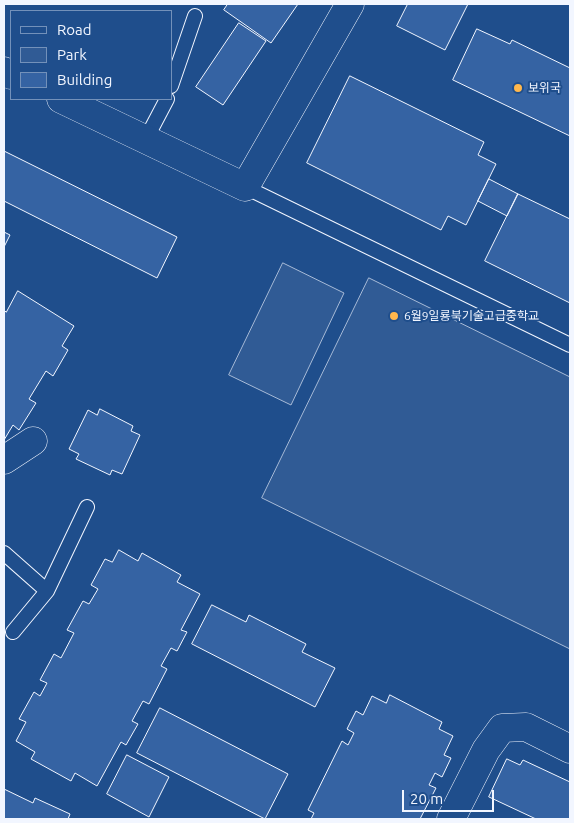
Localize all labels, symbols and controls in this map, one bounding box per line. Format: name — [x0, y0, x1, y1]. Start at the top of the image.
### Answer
legend — [10, 10, 172, 100]
text: Road — [57, 21, 92, 38]
text: Park — [57, 46, 87, 63]
text: Building — [57, 71, 112, 88]
place label: 보위국 — [528, 81, 561, 95]
marker: 보위국 — [512, 82, 524, 94]
place label: 6월9일룡북기술고급중학교 — [404, 309, 539, 323]
marker: 6월9일룡북기술고급중학교 — [388, 310, 400, 322]
scale bar — [404, 780, 496, 812]
text: 20 m — [410, 790, 443, 807]

